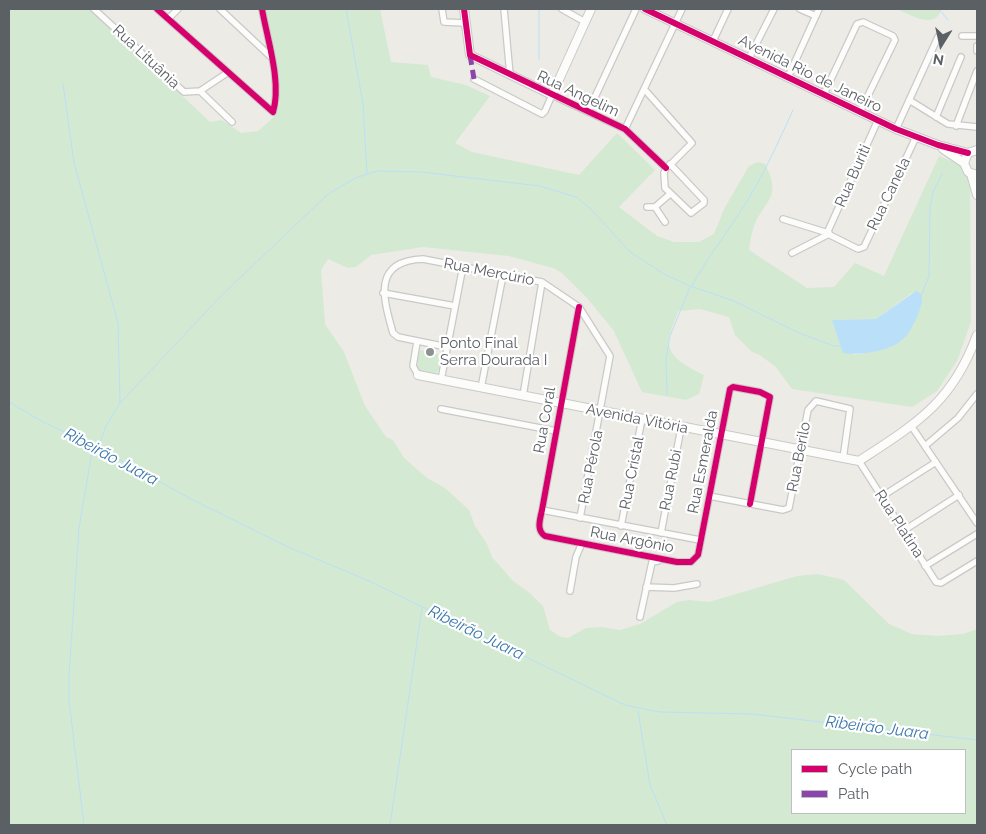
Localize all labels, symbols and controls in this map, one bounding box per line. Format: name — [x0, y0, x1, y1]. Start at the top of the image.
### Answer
north arrow — [916, 20, 966, 70]
street label: Rua Lituânia — [109, 21, 183, 93]
street label: Avenida Rio de Janeiro — [735, 31, 885, 117]
text: N — [932, 51, 945, 69]
street label: Rua Angelim — [534, 67, 622, 121]
street label: Rua Buriti — [831, 142, 875, 210]
street label: Rua Canela — [864, 155, 914, 233]
street label: Rua Mercúrio — [442, 254, 536, 290]
place label: Ponto Final Serra Dourada I — [440, 334, 547, 369]
marker: Ponto Final Serra Dourada I — [424, 346, 436, 358]
street label: Rua Coral — [530, 385, 560, 455]
street label: Avenida Vitória — [584, 400, 690, 438]
street label: Rua Esmeralda — [684, 409, 722, 515]
street label: Rua Berilo — [783, 420, 815, 494]
water label: Ribeirão Juara — [61, 424, 161, 490]
street label: Rua Pérola — [575, 429, 607, 505]
street label: Rua Cristal — [616, 435, 648, 511]
street label: Rua Rubi — [656, 448, 686, 512]
street label: Rua Platina — [870, 487, 928, 561]
street label: Rua Argônio — [589, 523, 675, 557]
water label: Ribeirão Juara — [425, 602, 527, 664]
water label: Ribeirão Juara — [824, 712, 930, 744]
legend — [791, 749, 966, 814]
text: Cycle path — [838, 760, 912, 778]
text: Path — [838, 785, 869, 803]

